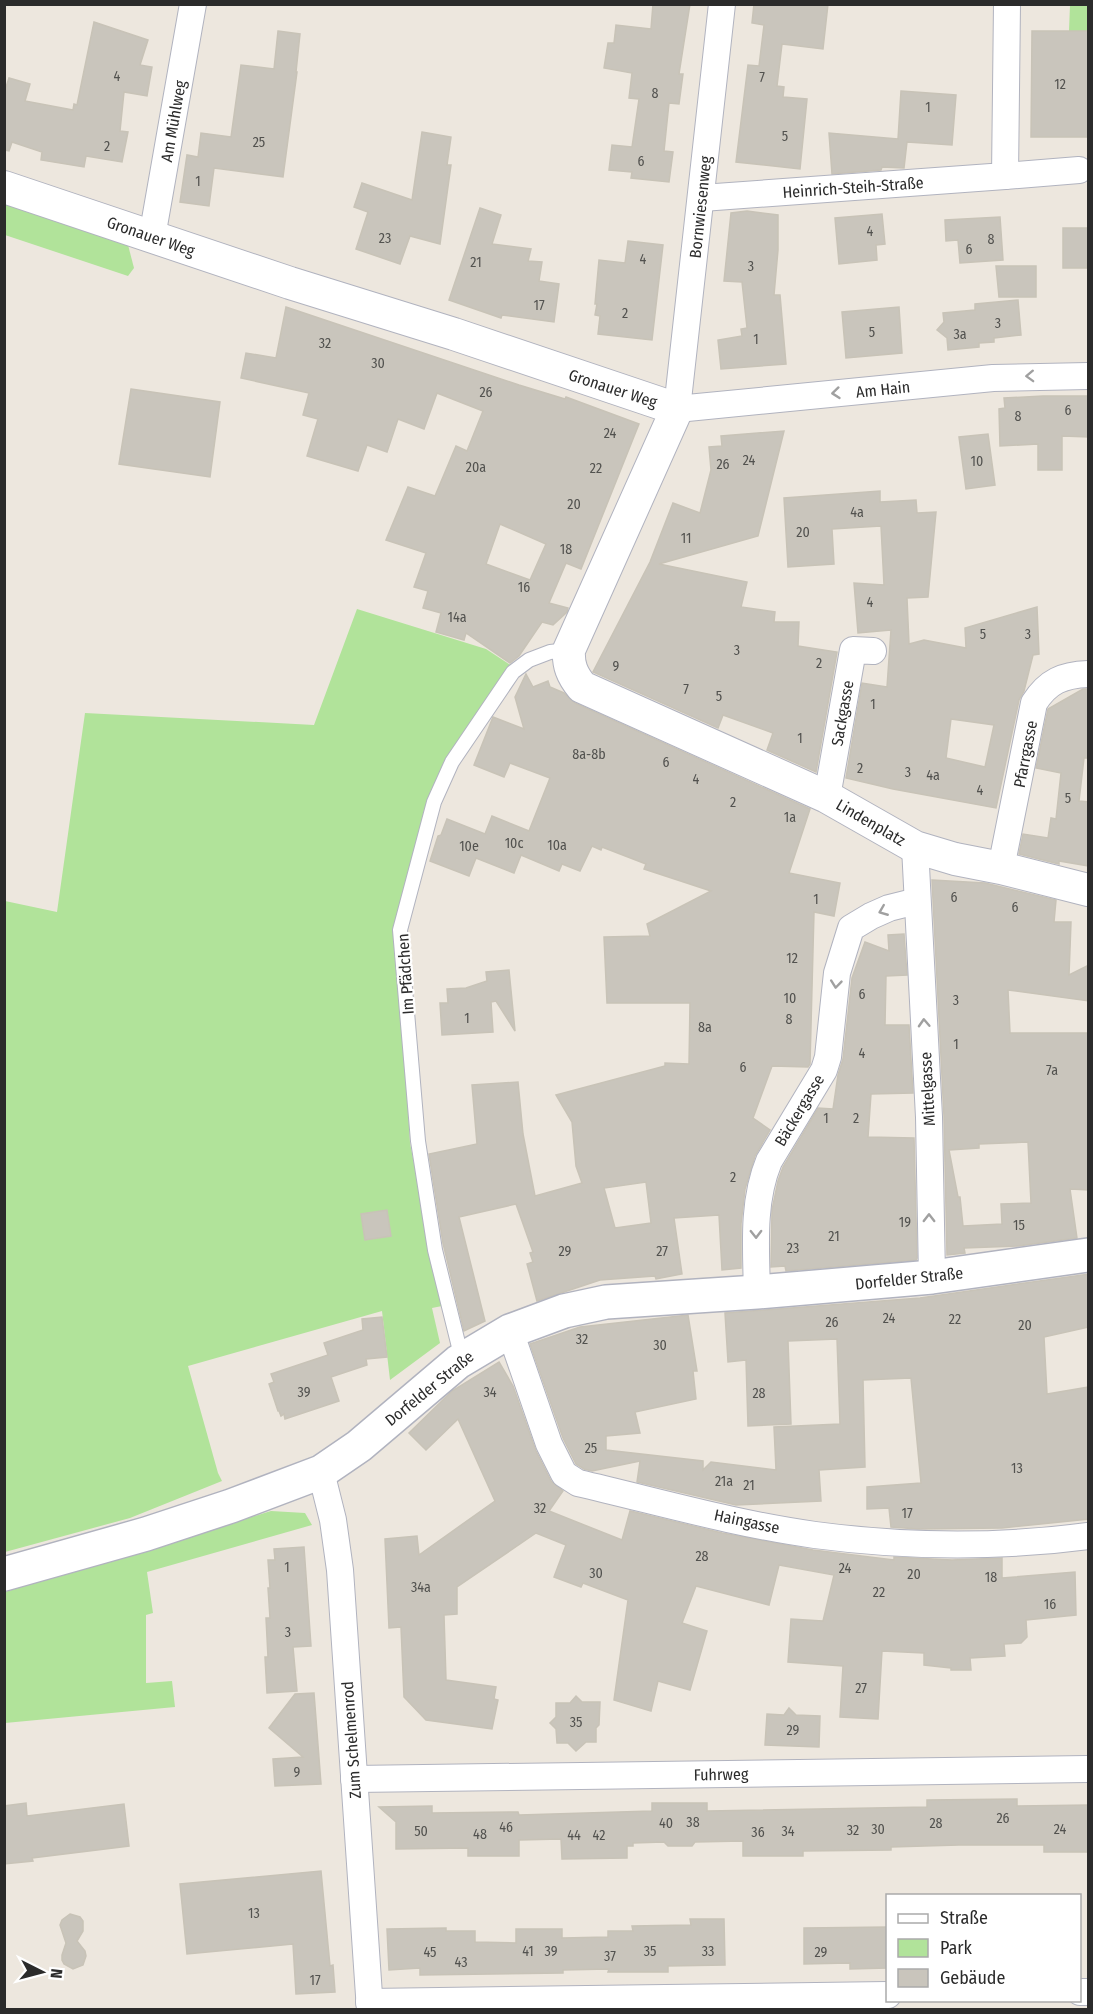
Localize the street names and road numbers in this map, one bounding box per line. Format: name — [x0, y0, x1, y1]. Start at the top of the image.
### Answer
street label: Am Mühlweg — [157, 78, 190, 164]
street label: Bornwiesenweg — [686, 155, 715, 259]
street label: Heinrich-Steih-Straße — [782, 173, 924, 202]
street label: Gronauer Weg — [104, 213, 198, 261]
street label: Gronauer Weg — [566, 365, 660, 412]
street label: Am Hain — [855, 377, 911, 402]
street label: Sackgasse — [827, 679, 858, 747]
street label: Pfarrgasse — [1010, 719, 1041, 789]
street label: Lindenplatz — [833, 795, 909, 850]
street label: Im Pfädchen — [393, 933, 418, 1015]
street label: Mittelgasse — [916, 1051, 939, 1126]
street label: Bäckergasse — [771, 1071, 828, 1150]
street label: Dorfelder Straße — [854, 1263, 964, 1294]
street label: Dorfelder Straße — [381, 1347, 478, 1430]
street label: Haingasse — [712, 1505, 781, 1538]
street label: Zum Schelmenrod — [338, 1681, 365, 1799]
street label: Fuhrweg — [693, 1765, 749, 1784]

